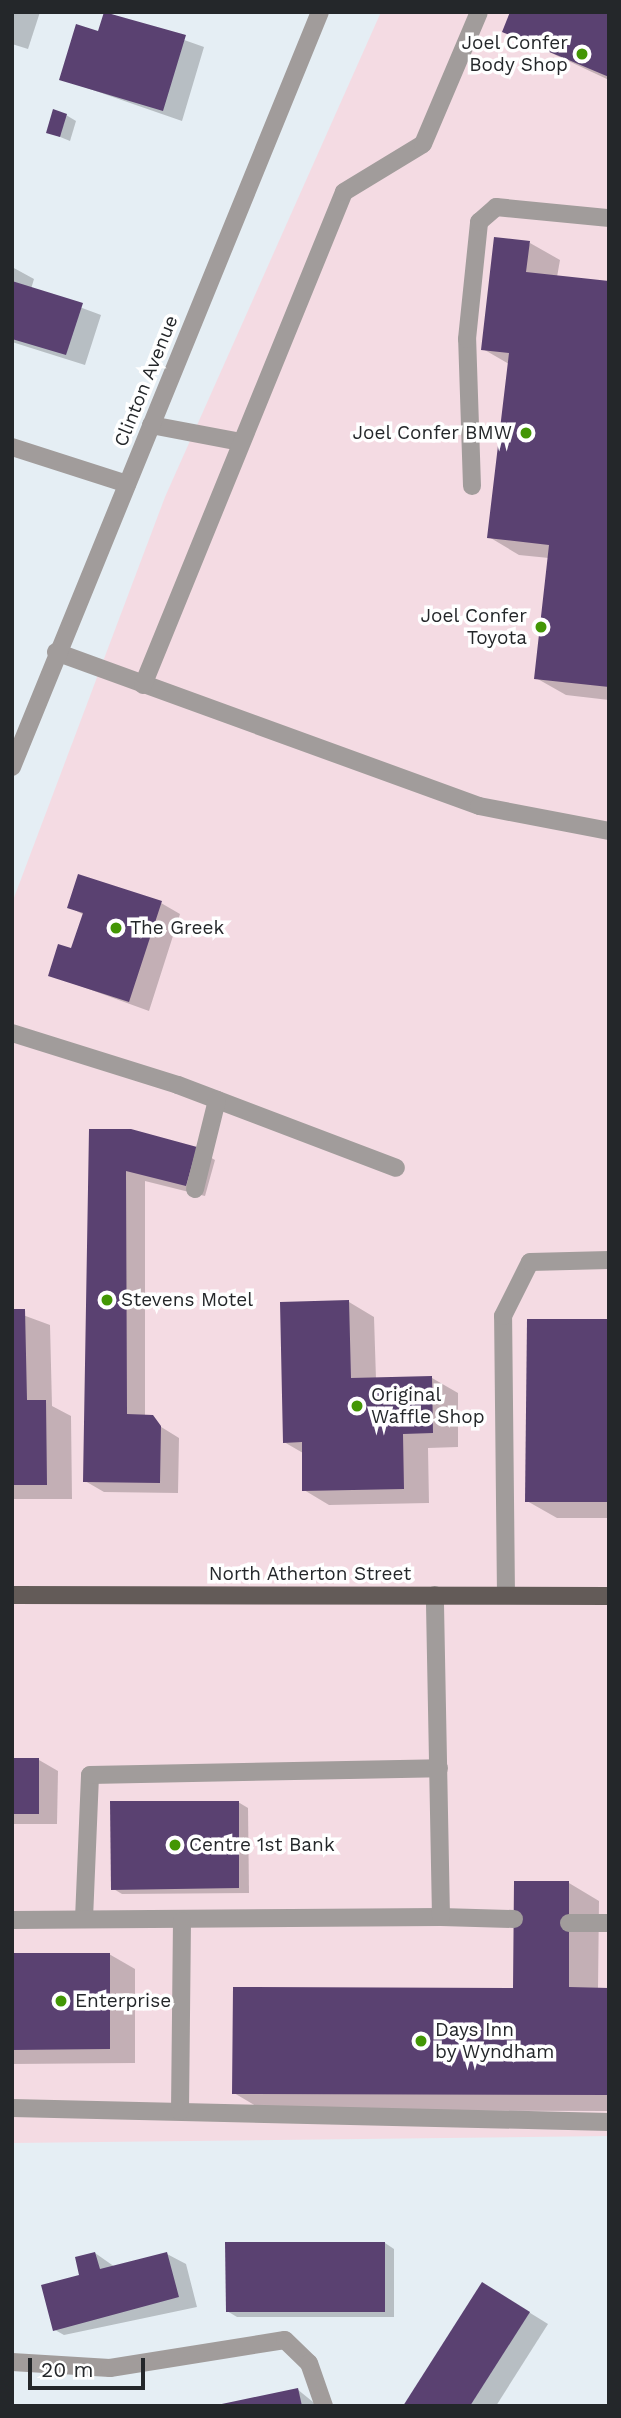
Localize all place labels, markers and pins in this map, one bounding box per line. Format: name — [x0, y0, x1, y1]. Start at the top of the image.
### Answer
place label: Joel Confer Body Shop — [461, 32, 568, 76]
marker: Joel Confer Body Shop — [574, 46, 590, 62]
place label: Joel Confer BMW — [351, 422, 512, 444]
marker: Joel Confer BMW — [518, 425, 534, 441]
place label: Joel Confer Toyota — [420, 605, 527, 649]
marker: Joel Confer Toyota — [533, 619, 549, 635]
place label: The Greek — [130, 917, 224, 939]
marker: The Greek — [108, 920, 124, 936]
place label: Stevens Motel — [121, 1289, 253, 1311]
marker: Stevens Motel — [99, 1292, 115, 1308]
place label: Original Waffle Shop — [371, 1384, 485, 1428]
marker: Original Waffle Shop — [349, 1398, 365, 1414]
place label: Centre 1st Bank — [189, 1834, 335, 1856]
marker: Centre 1st Bank — [167, 1837, 183, 1853]
place label: Enterprise — [75, 1990, 171, 2012]
marker: Enterprise — [53, 1993, 69, 2009]
place label: Days Inn by Wyndham — [435, 2019, 555, 2063]
marker: Days Inn by Wyndham — [413, 2033, 429, 2049]

